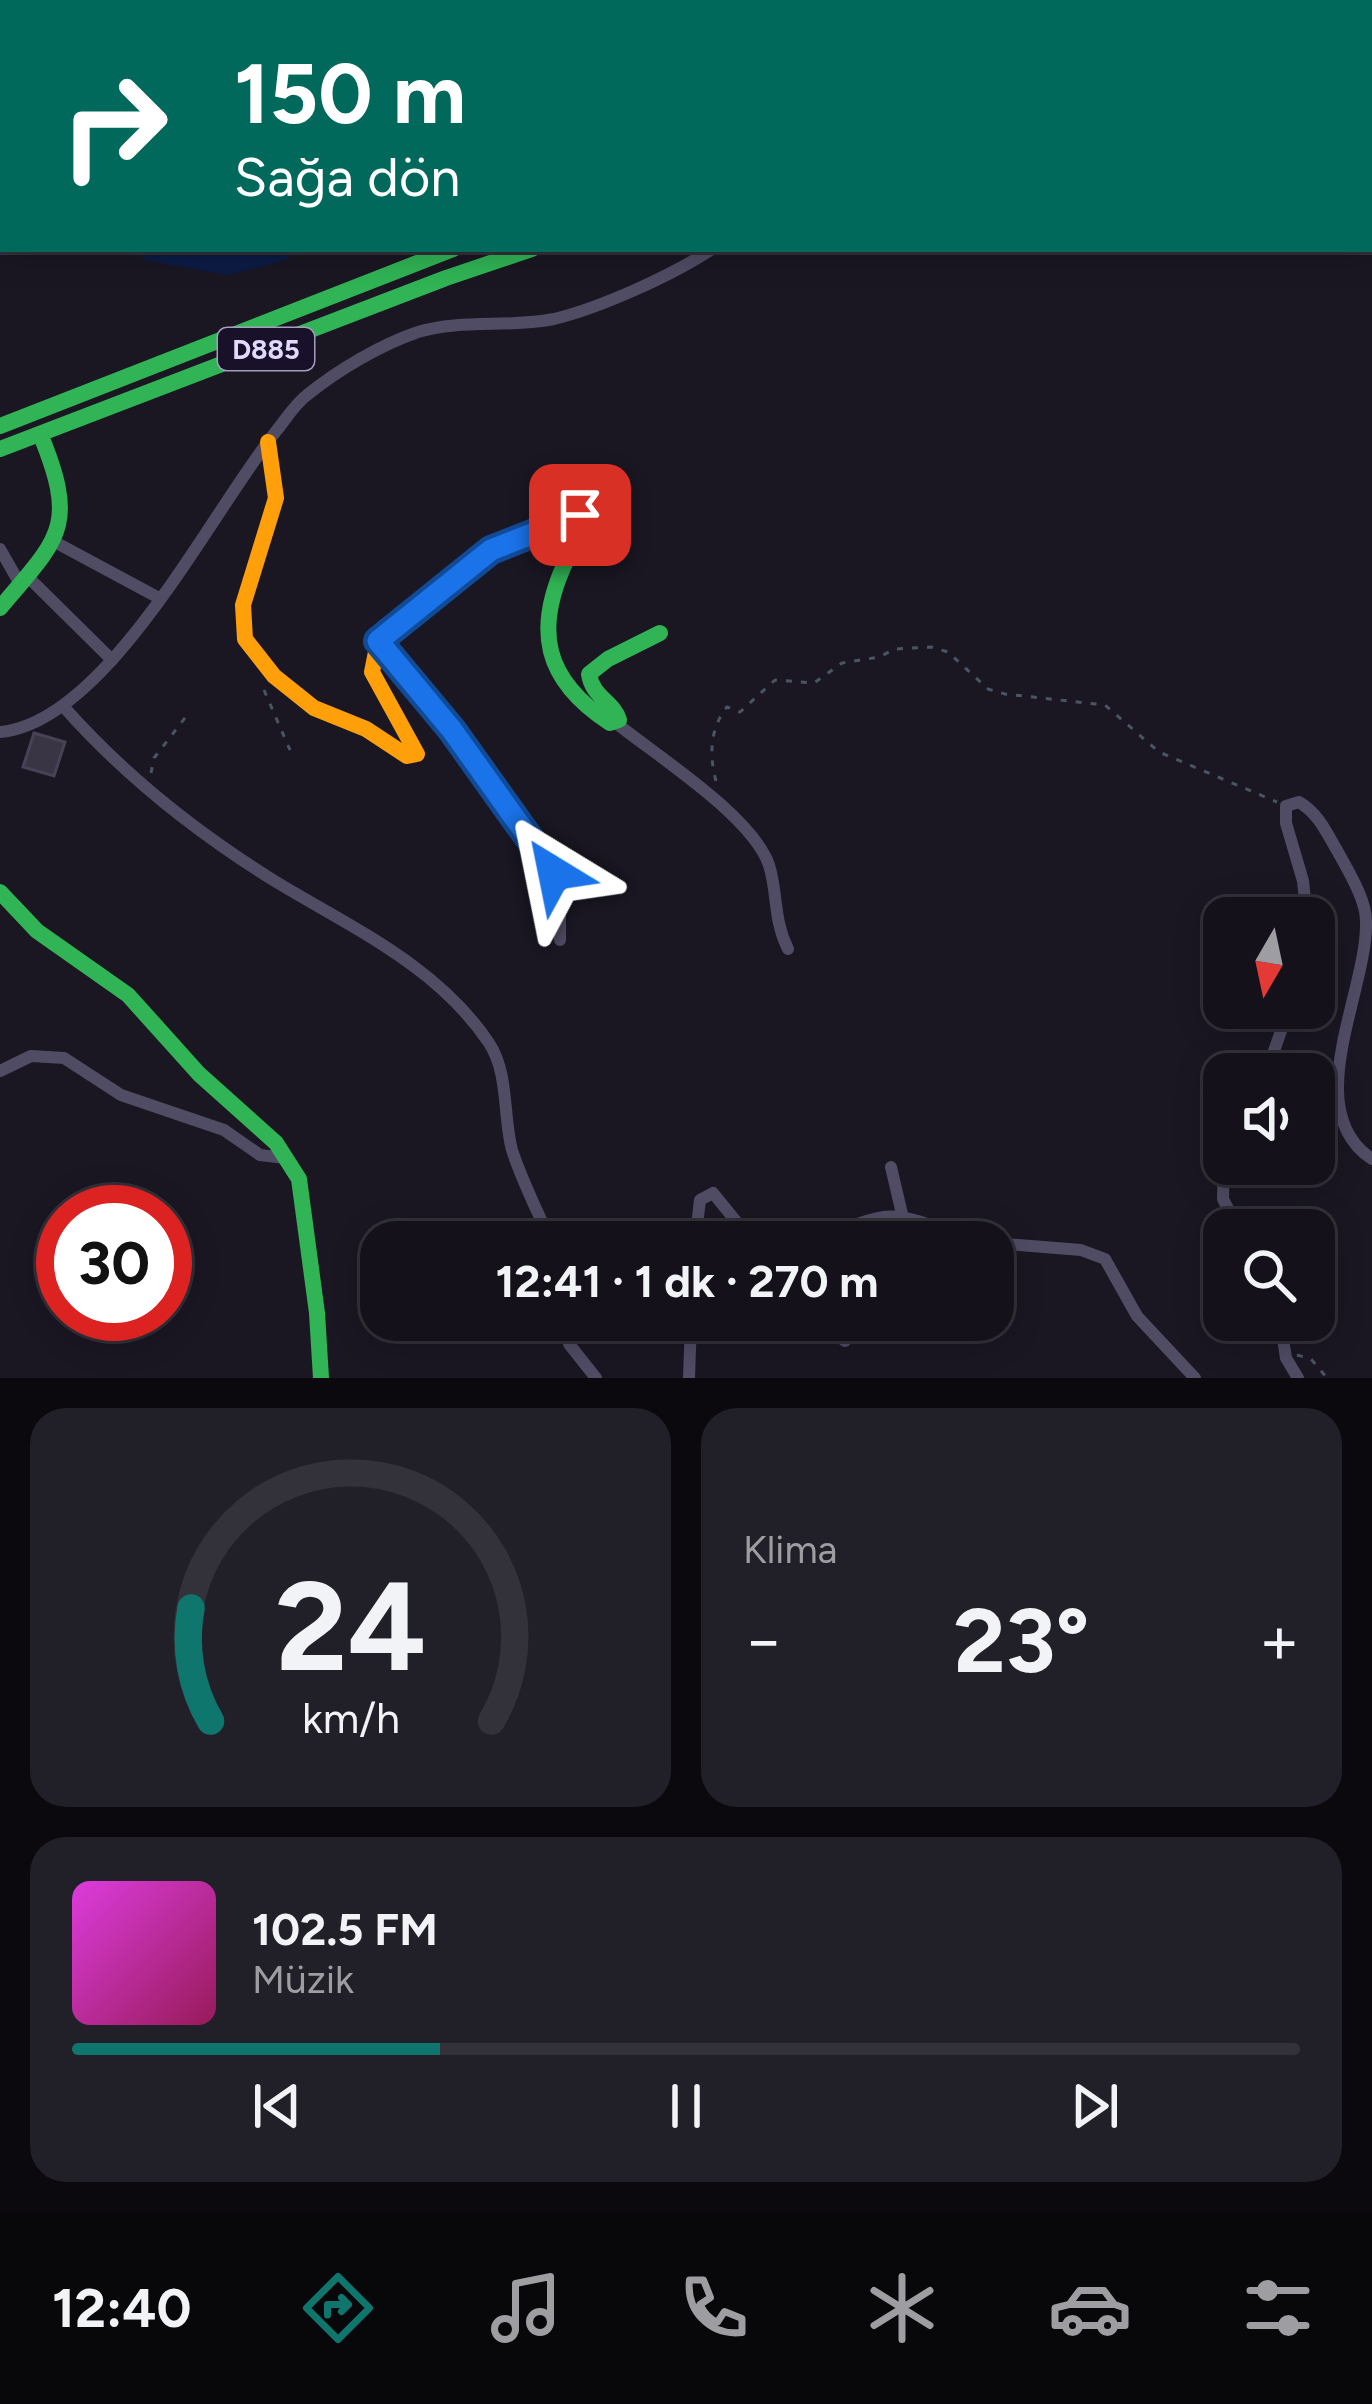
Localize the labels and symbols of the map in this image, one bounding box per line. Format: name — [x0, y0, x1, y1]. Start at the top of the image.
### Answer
road number: D885 — [218, 328, 314, 370]
pin — [529, 464, 631, 566]
position arrow — [491, 810, 617, 936]
north arrow — [1203, 897, 1335, 1029]
speed limit sign: 30 — [36, 1185, 192, 1341]

